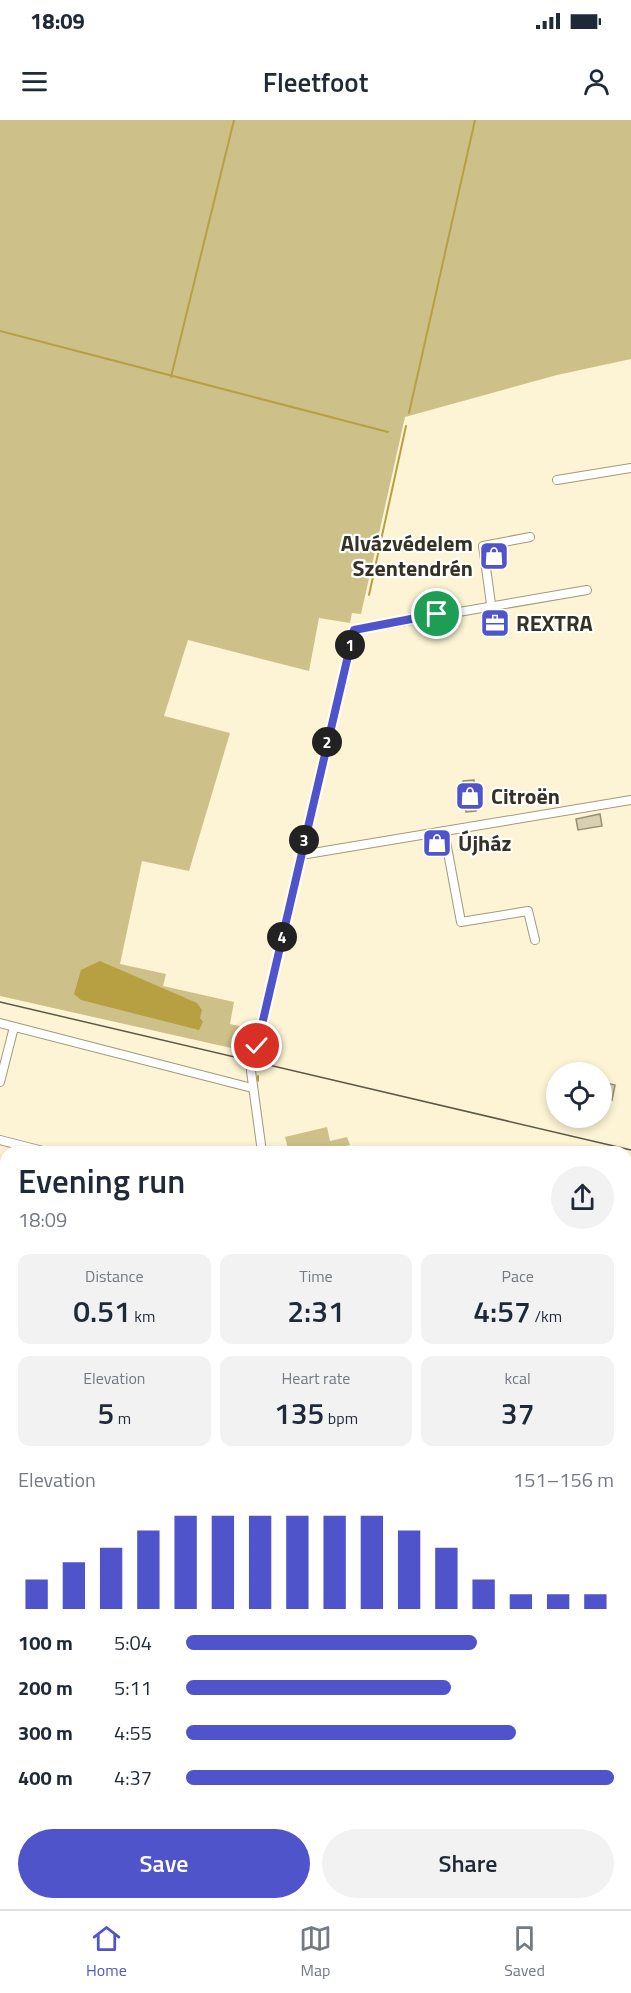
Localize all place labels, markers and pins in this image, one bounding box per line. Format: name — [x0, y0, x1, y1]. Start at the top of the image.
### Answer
place label: Alvázvédelem Szentendrén — [341, 526, 473, 585]
shop icon: Alvázvédelem Szentendrén — [478, 540, 510, 572]
pin — [411, 588, 462, 639]
place label: REXTRA — [516, 606, 593, 640]
office icon: REXTRA — [479, 607, 511, 639]
pin: 1 — [335, 630, 365, 660]
pin: 2 — [312, 727, 342, 757]
place label: Citroën — [491, 779, 560, 813]
shop icon: Citroën — [454, 780, 486, 812]
pin: 3 — [289, 825, 319, 855]
place label: Újház — [458, 826, 511, 860]
shop icon: Újház — [421, 827, 453, 859]
pin: 4 — [267, 922, 297, 952]
pin — [231, 1020, 282, 1071]

